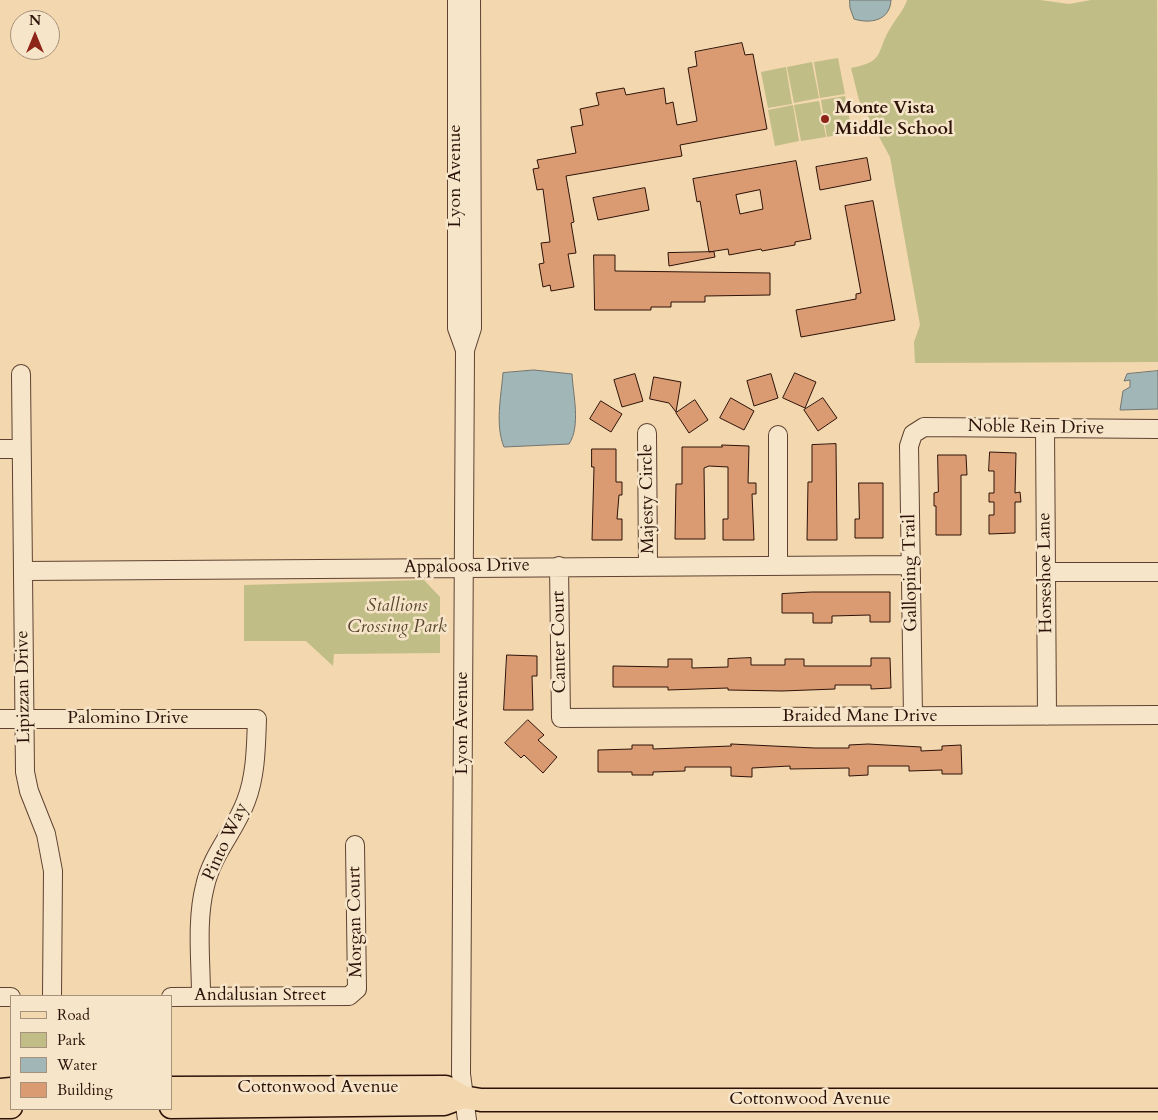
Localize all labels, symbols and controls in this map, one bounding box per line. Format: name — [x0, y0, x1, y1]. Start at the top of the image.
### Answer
north arrow — [10, 10, 60, 60]
text: N — [29, 11, 41, 30]
place label: Monte Vista Middle School — [835, 98, 953, 140]
marker: Monte Vista Middle School — [819, 113, 831, 125]
street label: Lyon Avenue — [445, 124, 467, 228]
street label: Noble Rein Drive — [968, 416, 1104, 440]
street label: Majesty Circle — [636, 444, 660, 554]
street label: Horseshoe Lane — [1034, 512, 1058, 634]
street label: Galloping Trail — [899, 514, 923, 632]
street label: Appaloosa Drive — [404, 555, 530, 579]
street label: Canter Court — [548, 590, 572, 694]
park label: Stallions Crossing Park — [347, 596, 447, 638]
street label: Lipizzan Drive — [12, 630, 36, 744]
street label: Lyon Avenue — [452, 671, 474, 775]
street label: Braided Mane Drive — [782, 706, 938, 728]
street label: Palomino Drive — [67, 708, 189, 730]
street label: Pinto Way — [199, 800, 253, 884]
street label: Morgan Court — [344, 866, 368, 978]
street label: Andalusian Street — [194, 985, 326, 1007]
legend — [10, 995, 172, 1110]
text: Road — [57, 1005, 90, 1025]
text: Park — [57, 1030, 86, 1050]
text: Water — [57, 1055, 97, 1075]
street label: Cottonwood Avenue — [237, 1077, 399, 1099]
text: Building — [57, 1080, 113, 1100]
street label: Cottonwood Avenue — [729, 1089, 891, 1111]

